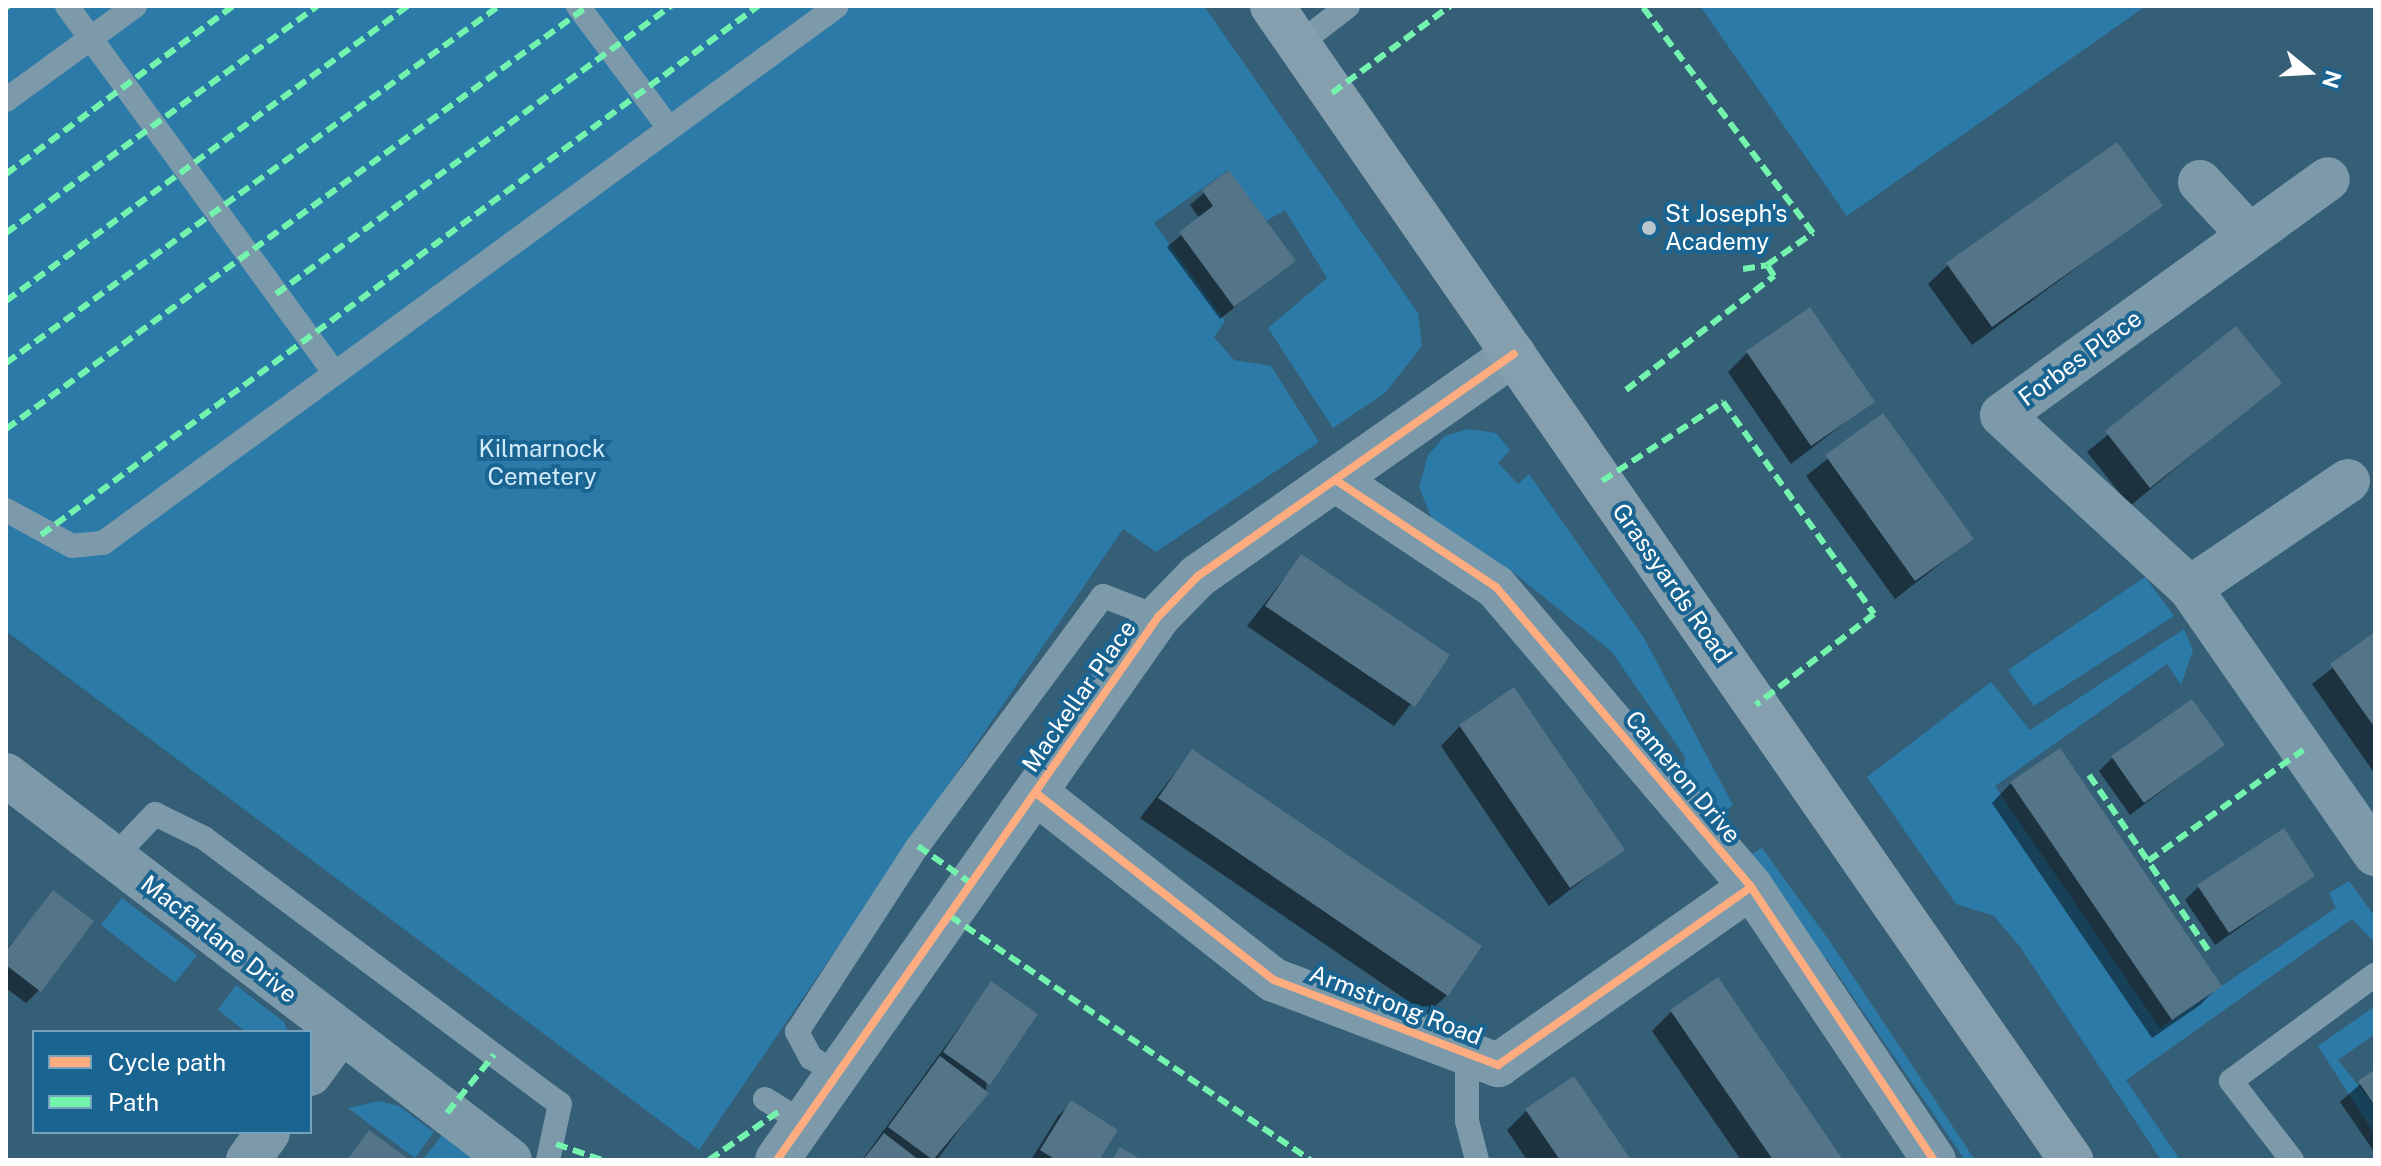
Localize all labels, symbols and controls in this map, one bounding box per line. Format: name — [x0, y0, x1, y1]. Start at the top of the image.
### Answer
north arrow — [2269, 32, 2349, 112]
text: N — [2317, 67, 2347, 92]
place label: St Joseph's Academy — [1665, 200, 1787, 256]
marker: St Joseph's Academy — [1640, 219, 1658, 237]
street label: Forbes Place — [2013, 304, 2147, 412]
park label: Kilmarnock Cemetery — [479, 435, 605, 491]
street label: Grassyards Road — [1606, 498, 1738, 668]
street label: Mackellar Place — [1016, 615, 1142, 777]
street label: Cameron Drive — [1619, 705, 1747, 849]
street label: Macfarlane Drive — [135, 869, 303, 1009]
street label: Armstrong Road — [1306, 959, 1486, 1051]
legend — [32, 1030, 312, 1134]
text: Cycle path — [108, 1048, 226, 1076]
text: Path — [108, 1088, 159, 1116]

